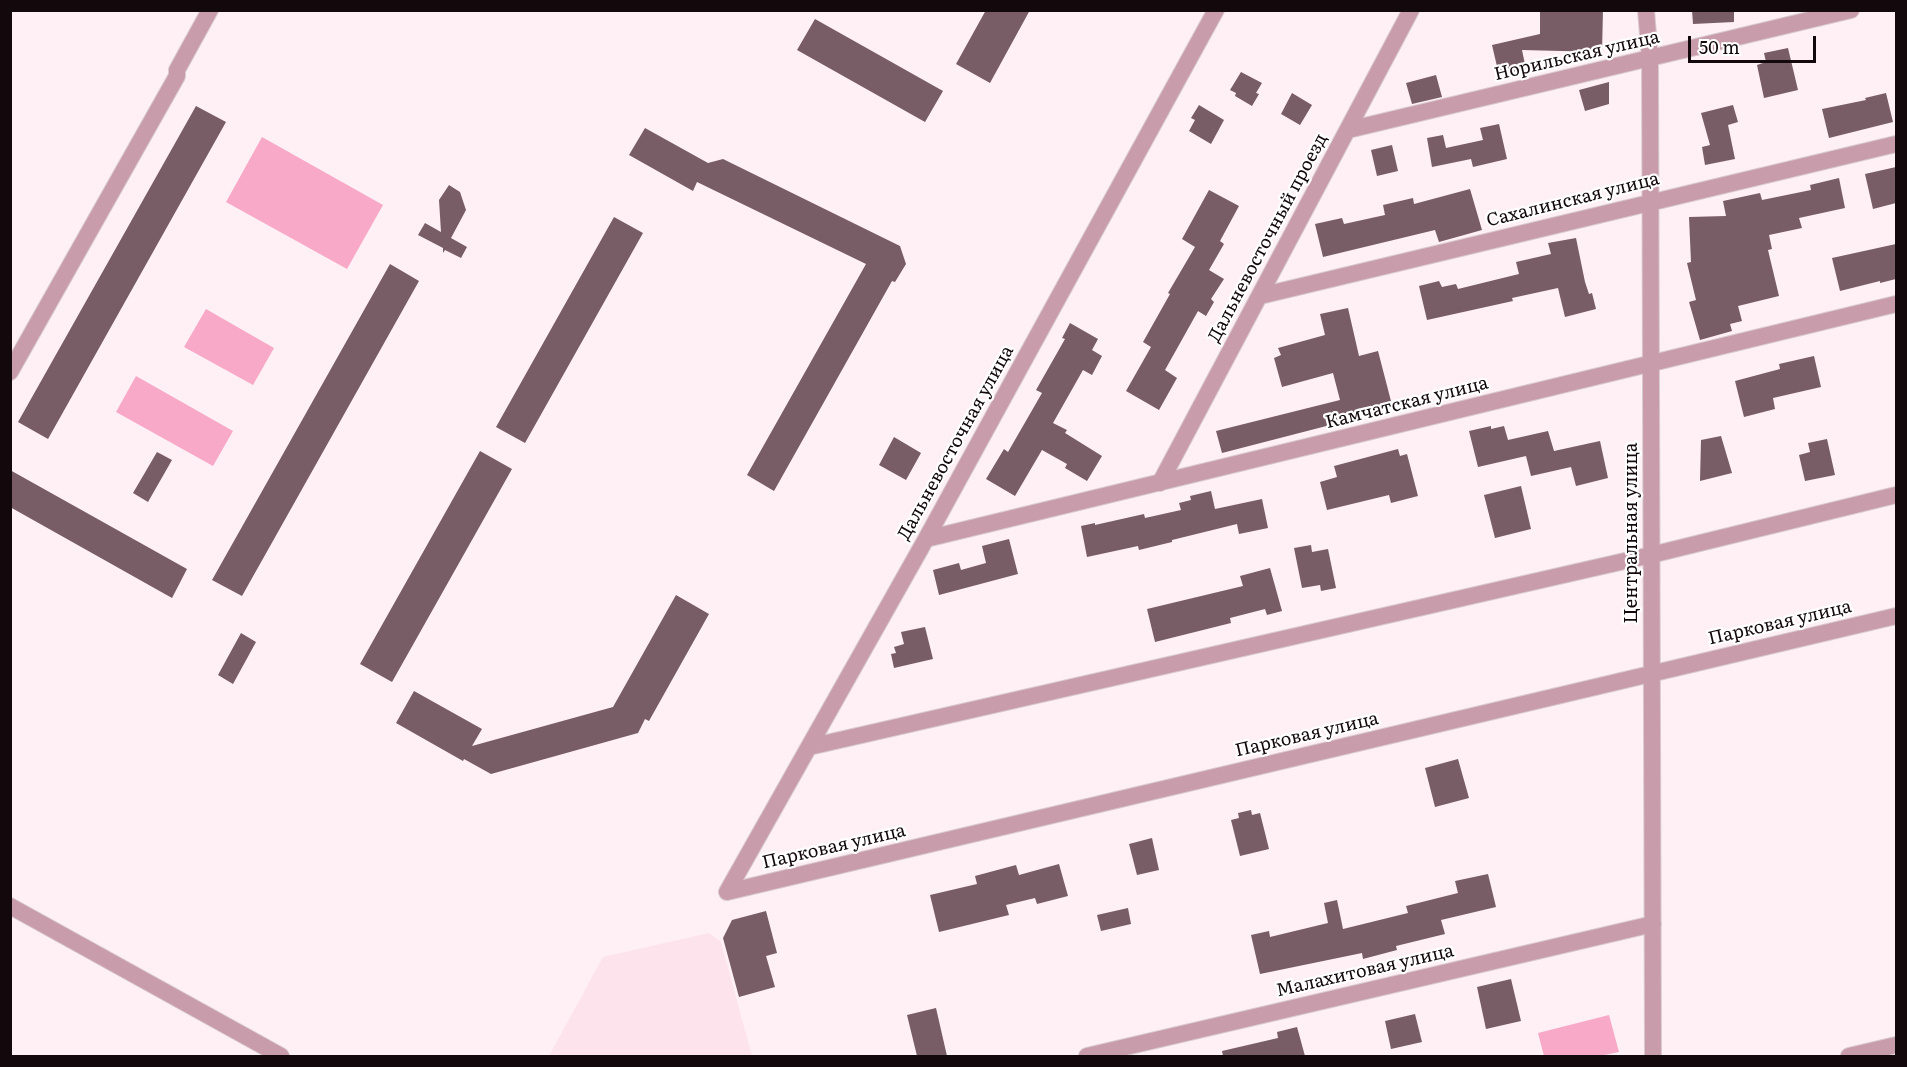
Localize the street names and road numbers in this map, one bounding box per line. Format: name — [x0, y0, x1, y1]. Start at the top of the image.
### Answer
street label: Норильская улица — [1492, 26, 1662, 86]
street label: Дальневосточный проезд — [1204, 130, 1332, 346]
street label: Сахалинская улица — [1484, 168, 1662, 232]
street label: Дальневосточная улица — [893, 342, 1019, 544]
street label: Камчатская улица — [1323, 372, 1491, 434]
street label: Центральная улица — [1621, 442, 1643, 624]
street label: Парковая улица — [1706, 596, 1854, 650]
street label: Парковая улица — [1233, 708, 1381, 762]
street label: Парковая улица — [760, 820, 908, 874]
street label: Малахитовая улица — [1274, 940, 1456, 1002]

